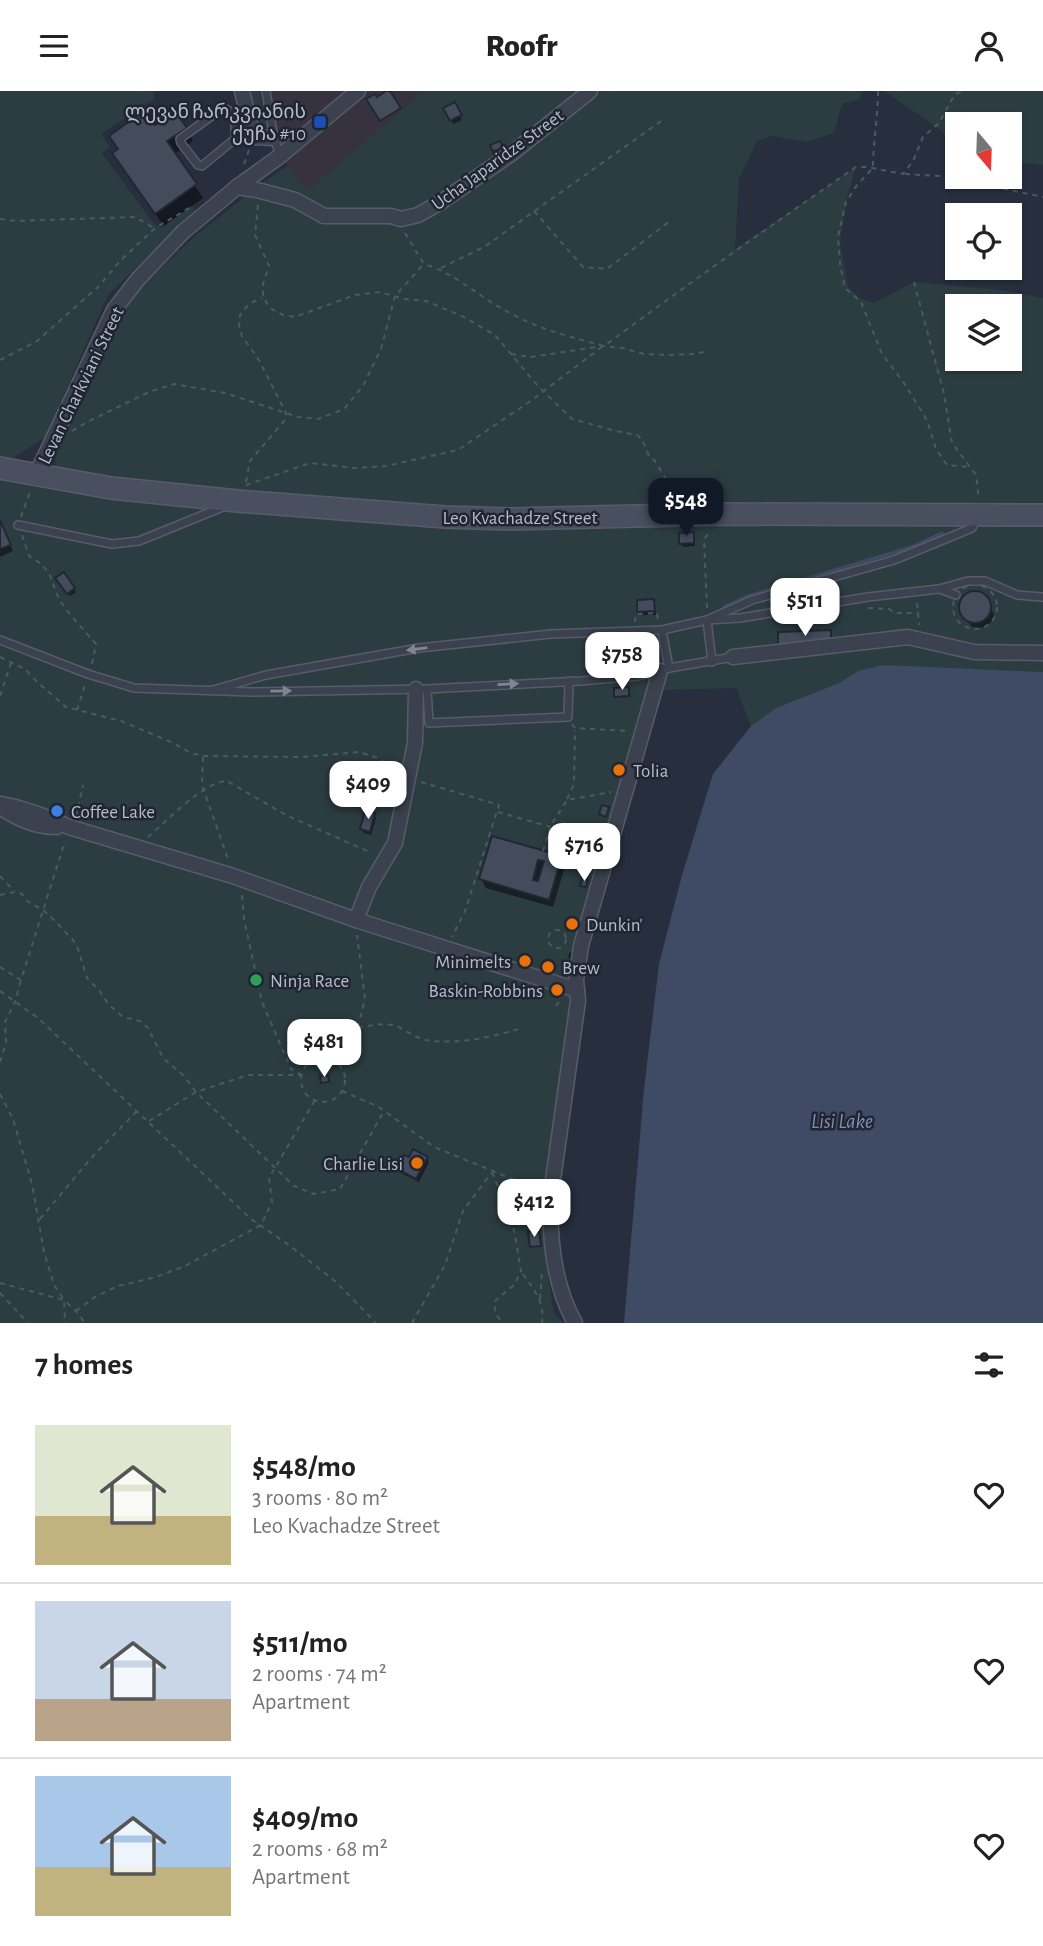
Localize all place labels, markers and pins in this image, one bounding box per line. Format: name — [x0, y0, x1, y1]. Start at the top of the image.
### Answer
place label: ლევან ჩარკვიანის ქუჩა #10 — [125, 102, 306, 145]
marker: ლევან ჩარკვიანის ქუჩა #10 — [312, 114, 328, 130]
pin: $548 — [645, 479, 727, 538]
pin: $511 — [764, 579, 846, 638]
pin: $758 — [581, 633, 663, 692]
pin: $409 — [327, 761, 409, 821]
marker: Tolia — [611, 762, 627, 778]
place label: Tolia — [633, 762, 669, 781]
marker: Coffee Lake — [49, 803, 65, 819]
place label: Coffee Lake — [71, 803, 155, 822]
pin: $716 — [543, 823, 625, 883]
marker: Dunkin' — [564, 916, 580, 932]
place label: Dunkin' — [586, 916, 643, 935]
place label: Minimelts — [435, 953, 511, 972]
marker: Minimelts — [517, 953, 533, 969]
marker: Brew — [540, 959, 556, 975]
place label: Brew — [562, 959, 600, 978]
marker: Ninja Race — [248, 972, 264, 988]
place label: Ninja Race — [270, 972, 349, 991]
place label: Baskin-Robbins — [429, 982, 543, 1001]
marker: Baskin-Robbins — [549, 982, 565, 998]
pin: $481 — [283, 1019, 365, 1079]
place label: Charlie Lisi — [323, 1155, 403, 1174]
marker: Charlie Lisi — [409, 1155, 425, 1171]
pin: $412 — [493, 1179, 575, 1239]

